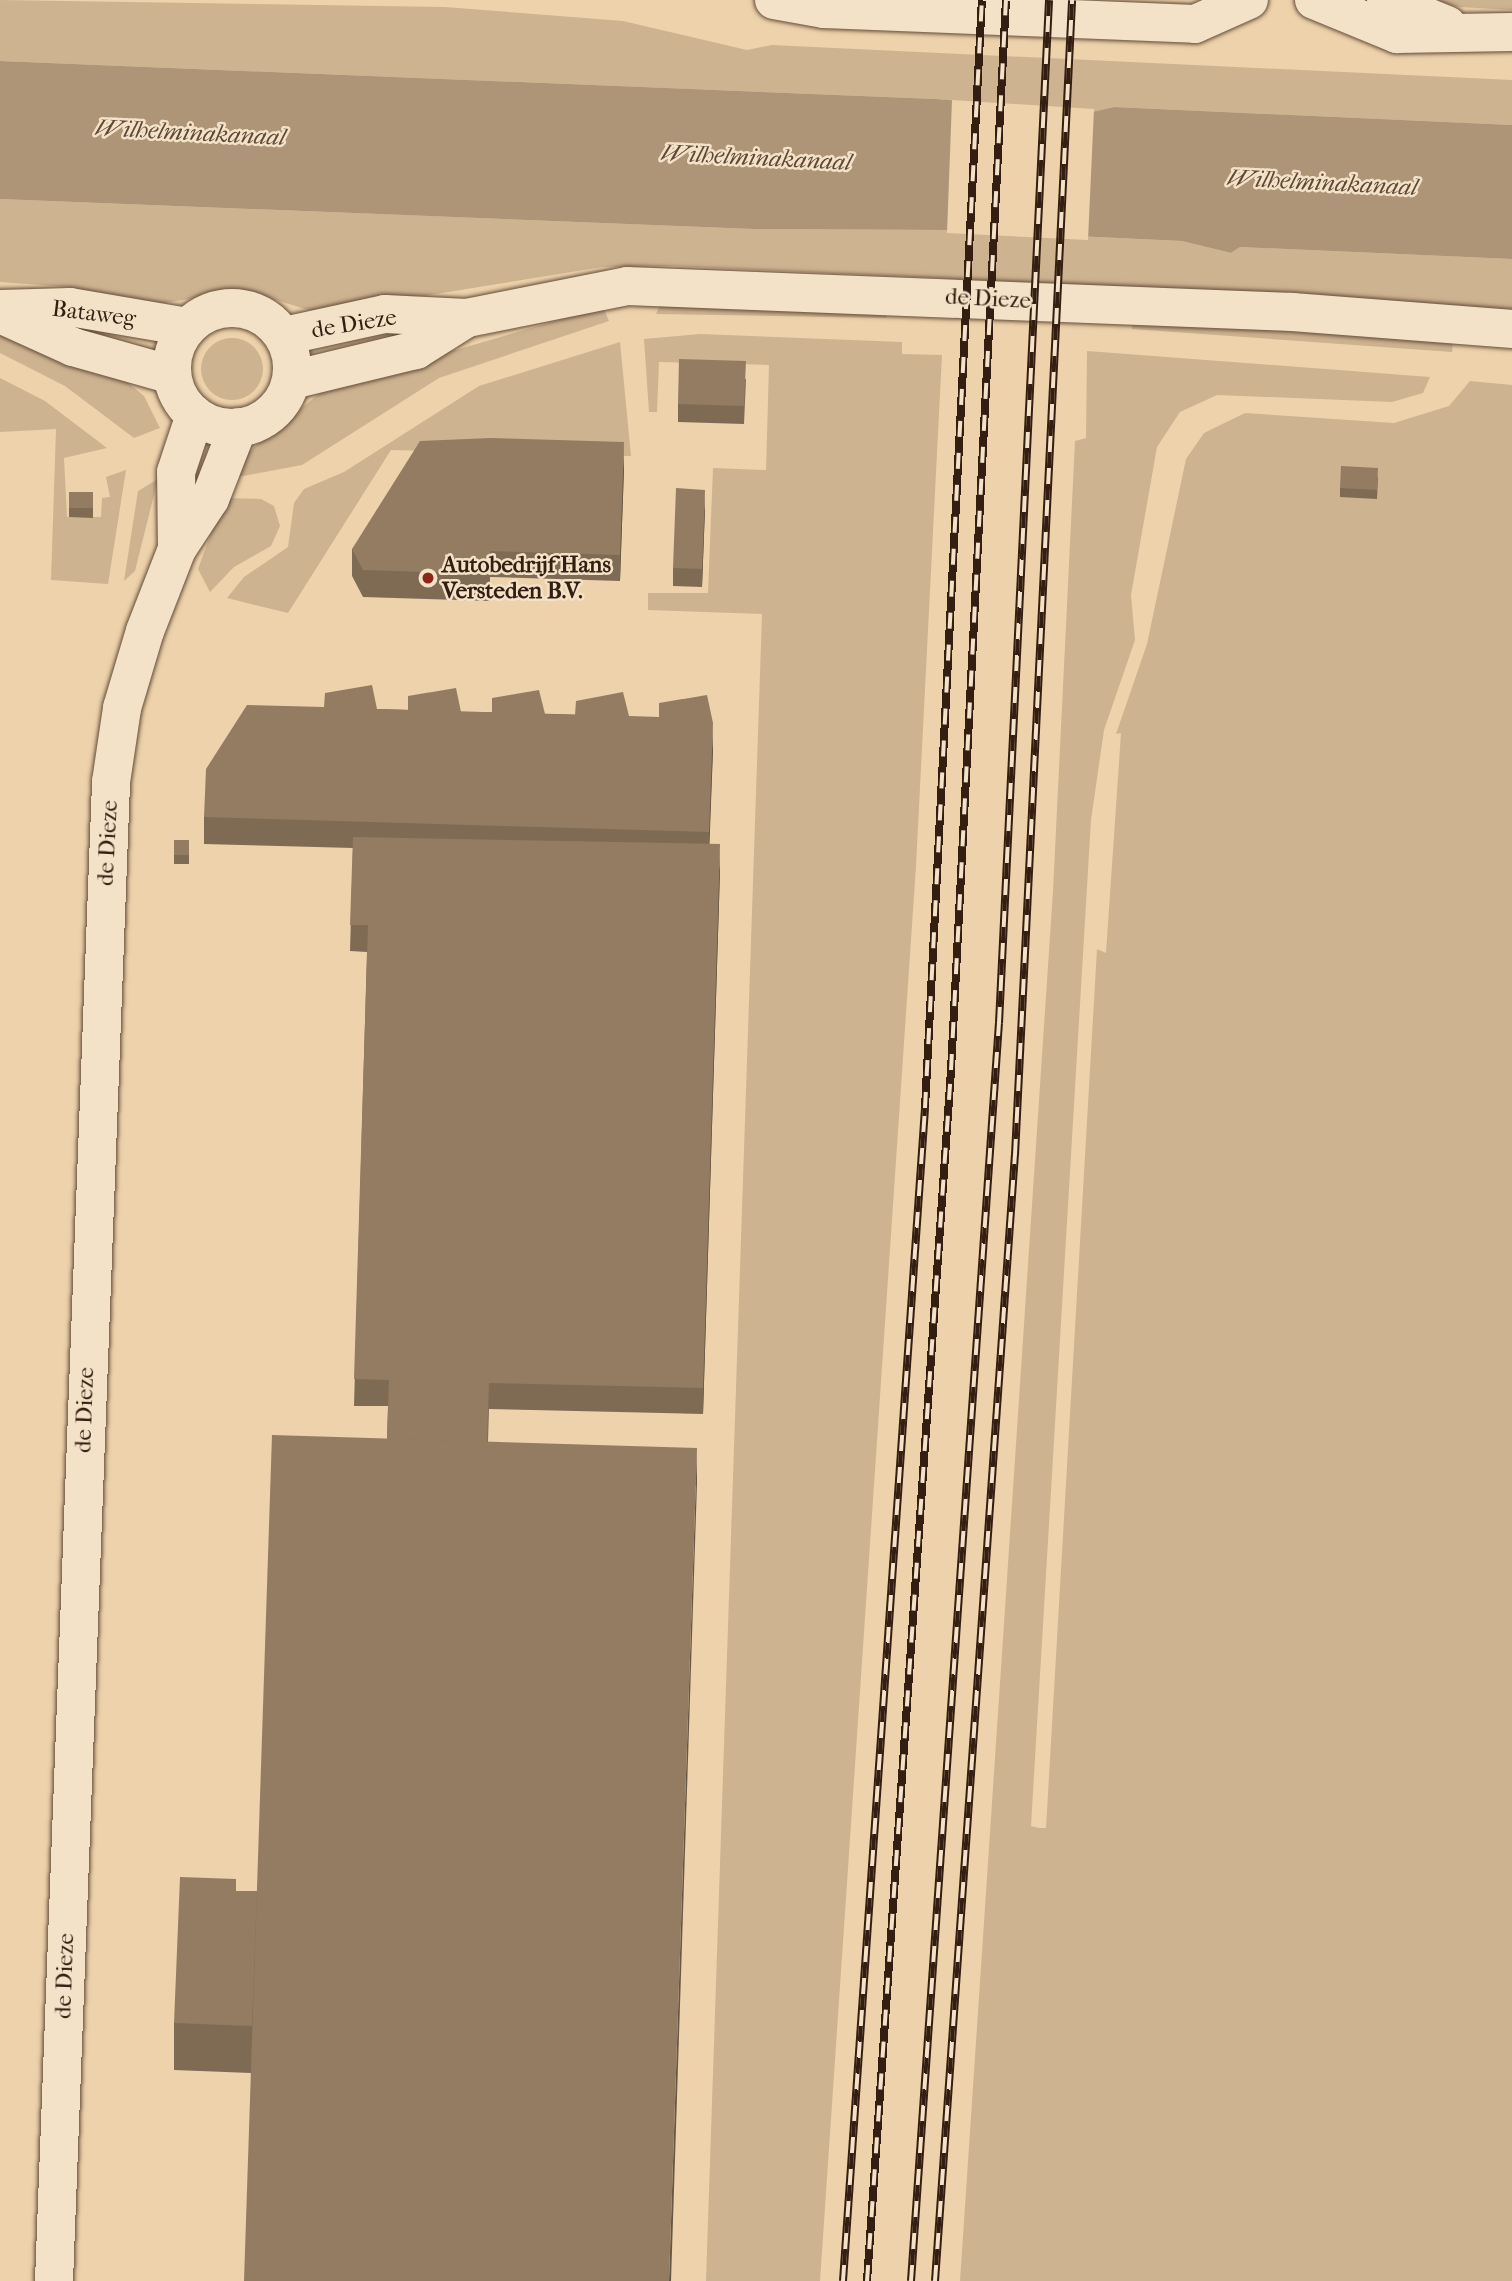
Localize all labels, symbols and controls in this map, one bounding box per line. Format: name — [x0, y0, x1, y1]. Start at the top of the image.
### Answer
water label: Wilhelminakanaal — [94, 114, 286, 152]
water label: Wilhelminakanaal — [660, 139, 852, 177]
water label: Wilhelminakanaal — [1226, 164, 1418, 202]
street label: de Dieze — [944, 283, 1032, 315]
street label: Bataweg — [50, 295, 138, 333]
street label: de Dieze — [309, 304, 399, 344]
place label: Autobedrijf Hans Versteden B.V. — [442, 551, 611, 605]
marker: Autobedrijf Hans Versteden B.V. — [420, 570, 436, 586]
street label: de Dieze — [92, 799, 124, 887]
street label: de Dieze — [70, 1367, 100, 1453]
street label: de Dieze — [50, 1933, 80, 2019]

